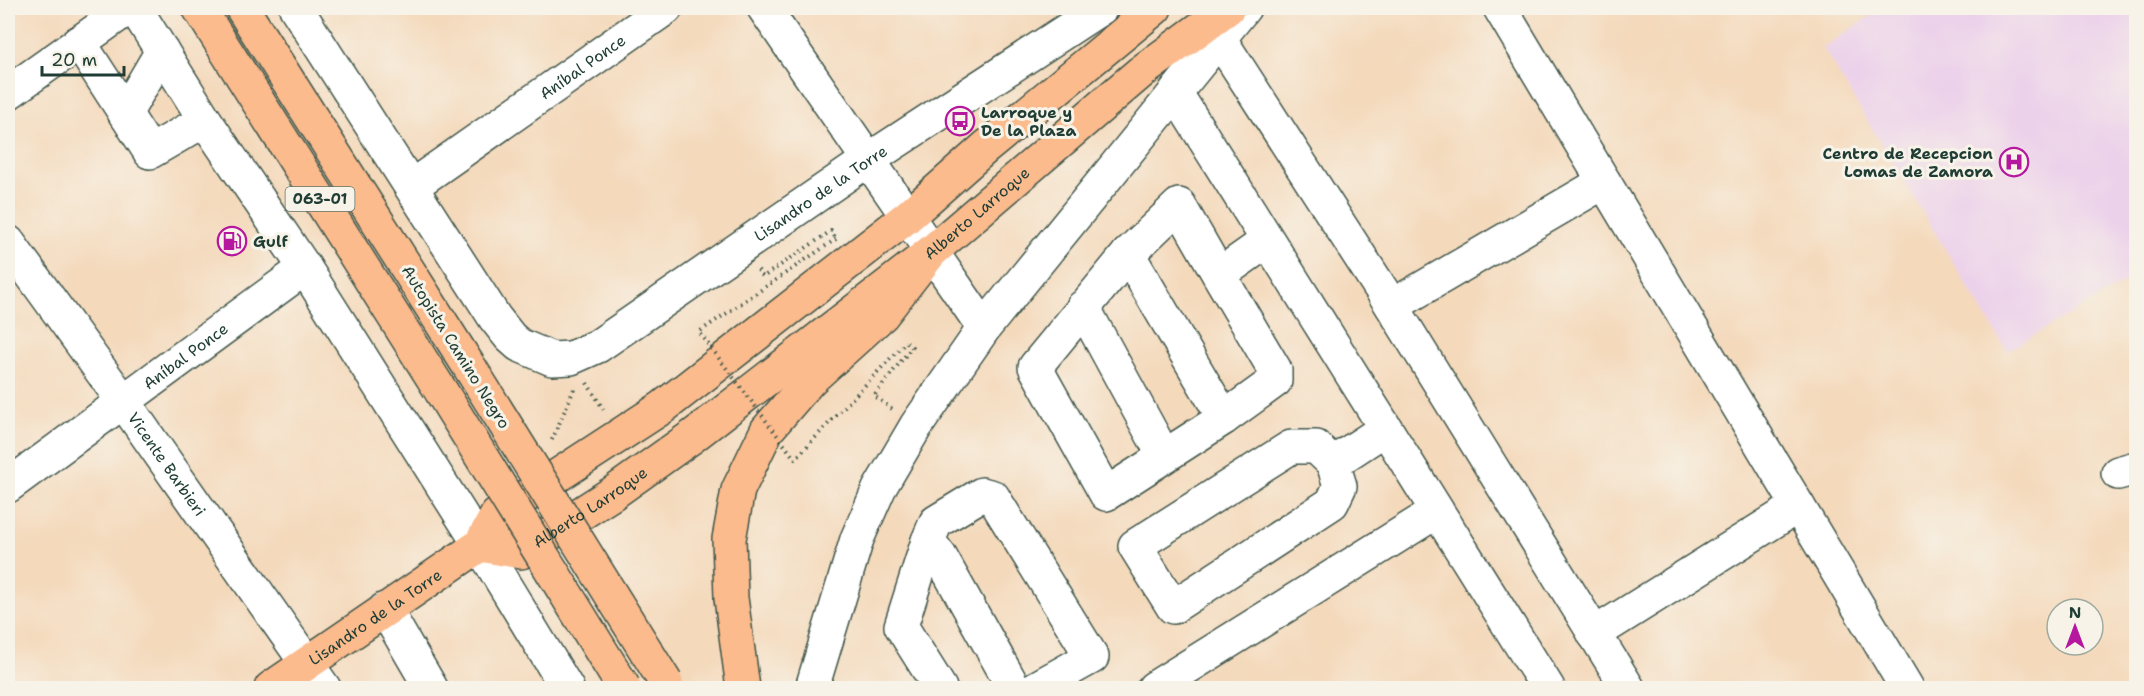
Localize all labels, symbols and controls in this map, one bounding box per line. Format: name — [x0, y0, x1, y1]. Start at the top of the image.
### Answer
street label: Aníbal Ponce — [535, 29, 629, 104]
scale bar — [42, 39, 124, 77]
text: 20 m — [51, 48, 97, 72]
place label: Larroque y De la Plaza — [981, 102, 1076, 141]
bus stop icon: Larroque y De la Plaza — [944, 105, 976, 137]
street label: Lisandro de la Torre — [750, 140, 891, 246]
place label: Centro de Recepcion Lomas de Zamora — [1823, 143, 1993, 182]
hospital icon: Centro de Recepcion Lomas de Zamora — [1998, 146, 2030, 178]
street label: Alberto Larroque — [920, 162, 1034, 264]
road number: 063-01 — [286, 187, 354, 211]
fuel station icon: Gulf — [216, 225, 248, 257]
place label: Gulf — [253, 231, 288, 252]
street label: Autopista Camino Negro — [397, 261, 515, 433]
street label: Aníbal Ponce — [139, 318, 232, 394]
street label: Vicente Barbieri — [123, 408, 211, 520]
street label: Alberto Larroque — [529, 462, 651, 552]
street label: Lisandro de la Torre — [304, 564, 446, 670]
north arrow — [2045, 597, 2105, 657]
text: N — [2069, 602, 2081, 623]

